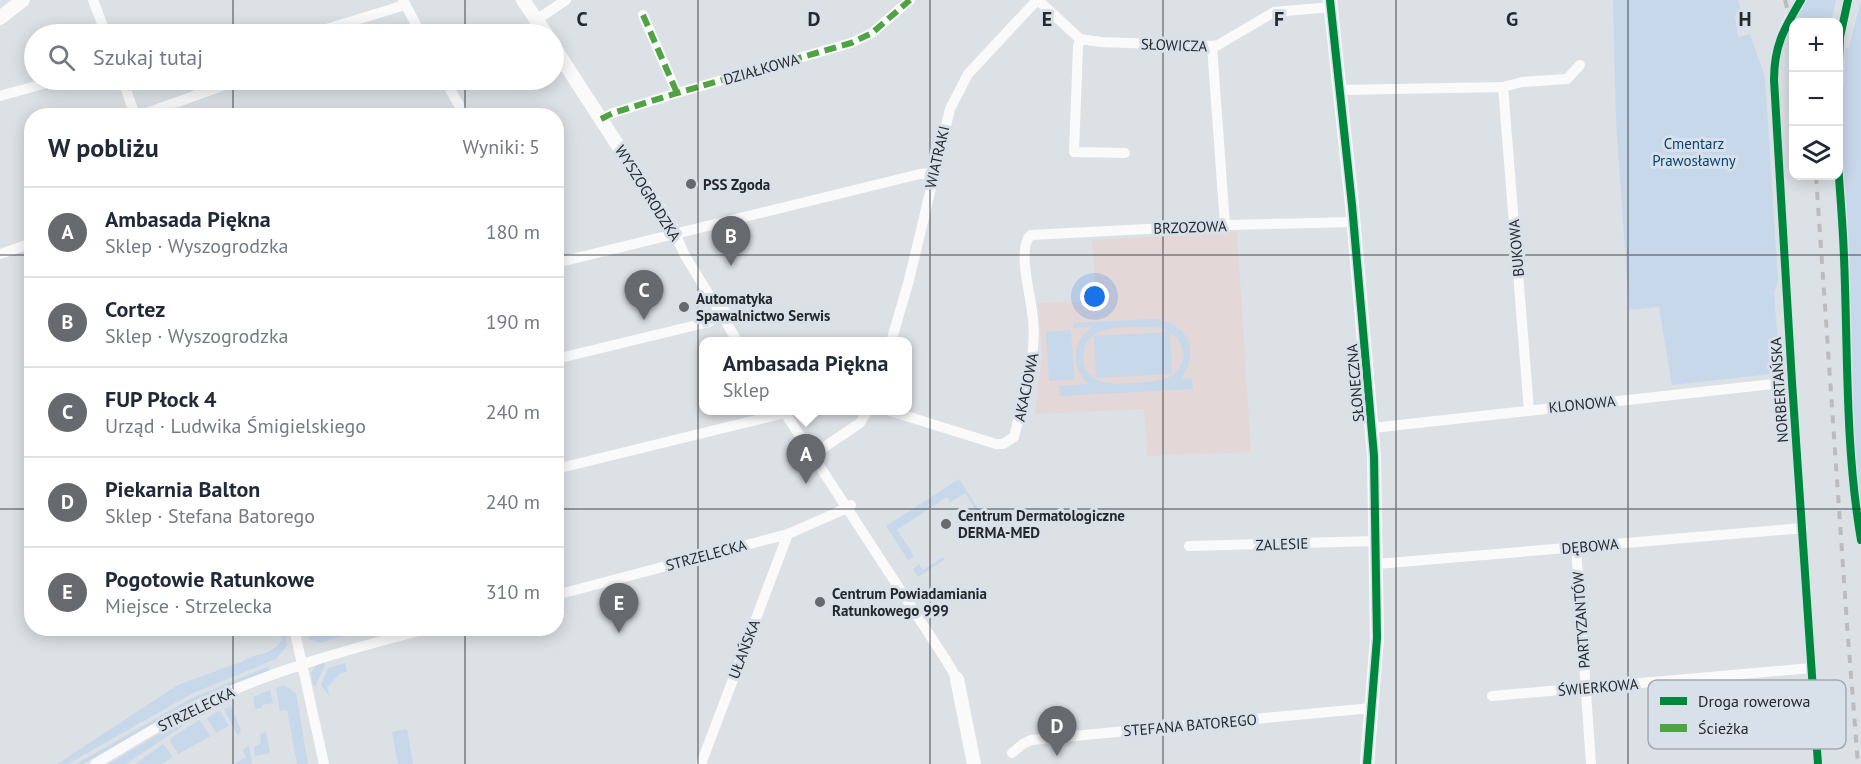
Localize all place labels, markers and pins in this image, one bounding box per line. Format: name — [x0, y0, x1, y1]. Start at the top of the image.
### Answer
place label: PSS Zgoda — [703, 175, 770, 194]
marker: PSS Zgoda — [684, 177, 698, 191]
pin: B — [712, 216, 750, 266]
pin: C — [624, 270, 664, 320]
place label: Automatyka Spawalnictwo Serwis — [696, 289, 830, 325]
marker: Automatyka Spawalnictwo Serwis — [677, 300, 691, 314]
pin: A — [786, 434, 826, 484]
place label: Centrum Dermatologiczne DERMA-MED — [958, 506, 1125, 542]
marker: Centrum Dermatologiczne DERMA-MED — [939, 517, 953, 531]
pin: E — [600, 584, 638, 633]
place label: Centrum Powiadamiania Ratunkowego 999 — [832, 584, 987, 620]
marker: Centrum Powiadamiania Ratunkowego 999 — [813, 595, 827, 609]
pin: D — [1038, 706, 1076, 756]

